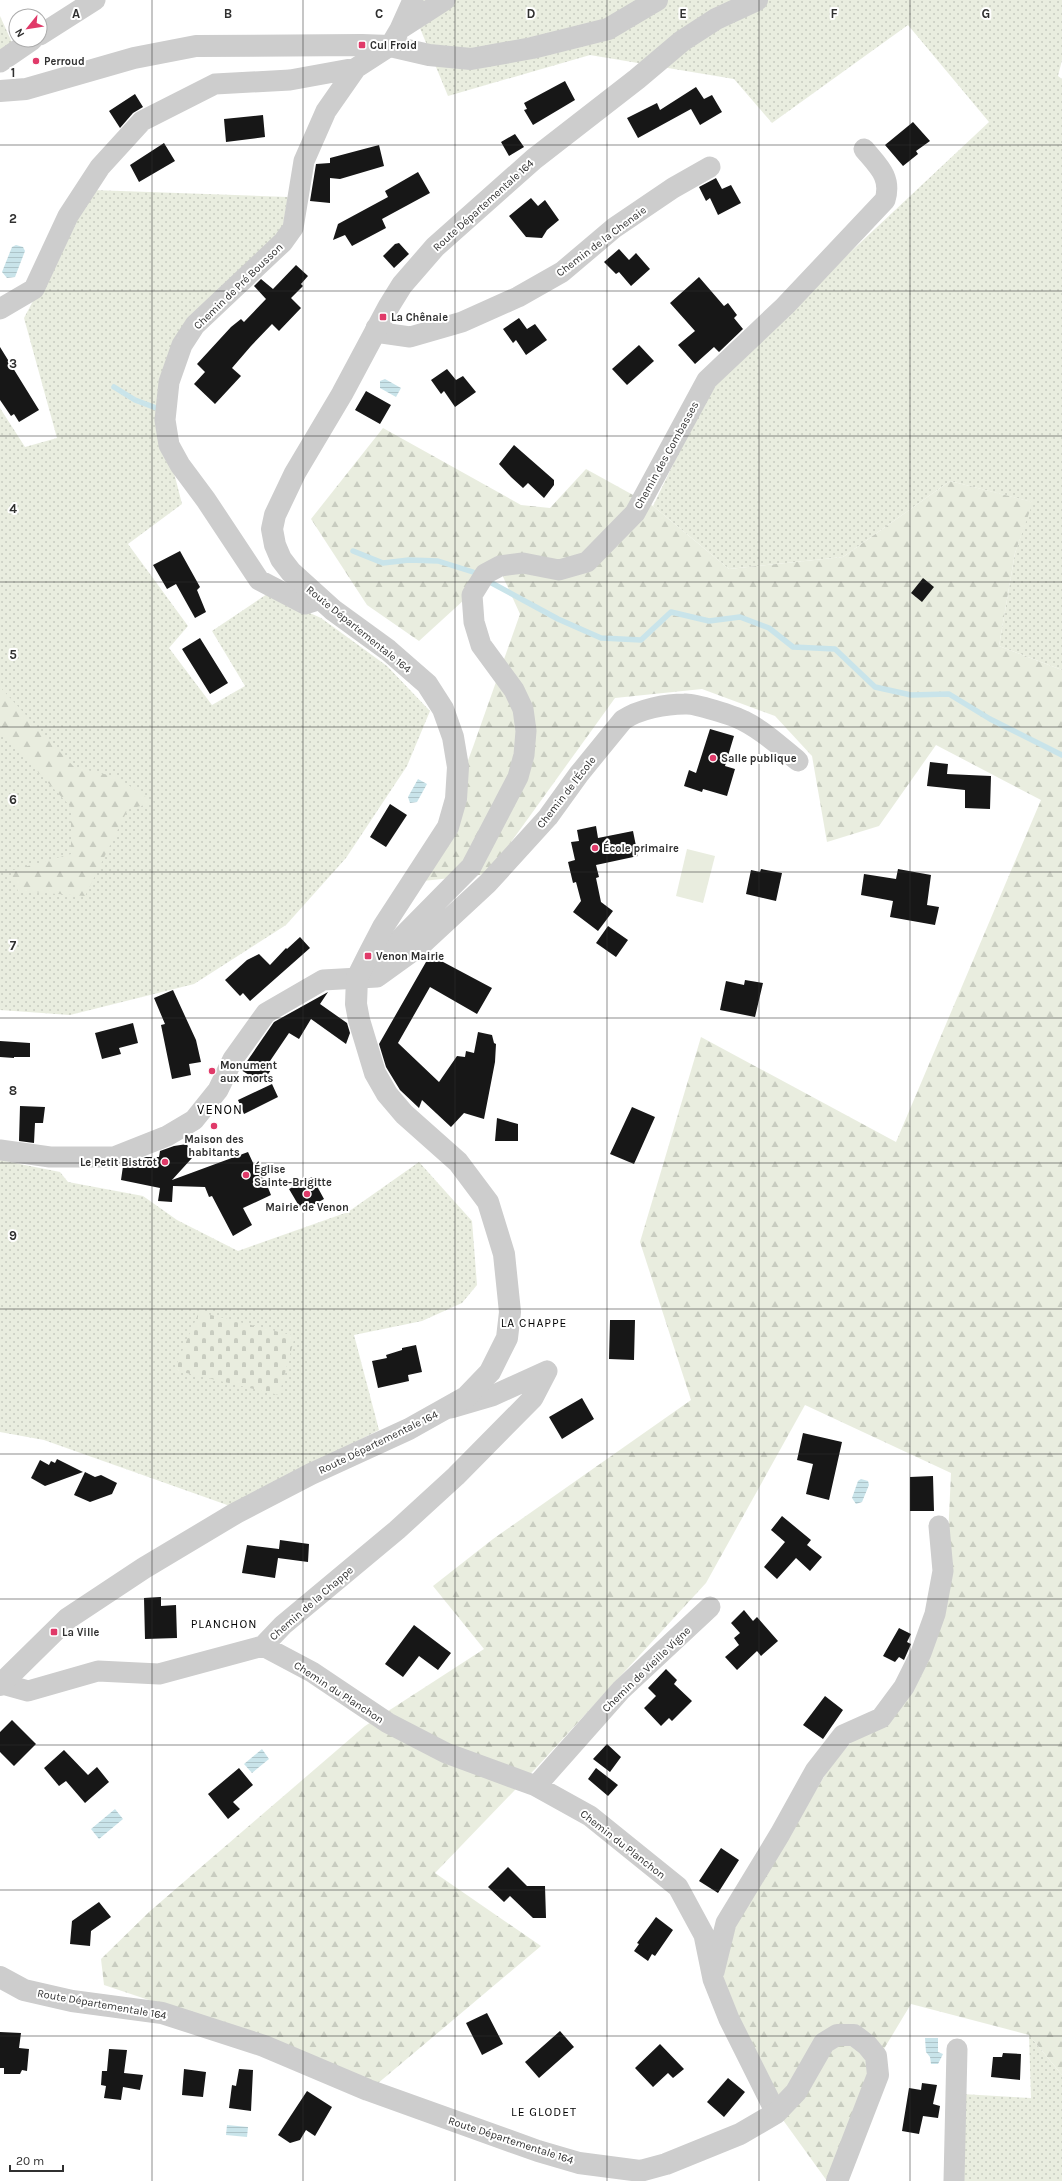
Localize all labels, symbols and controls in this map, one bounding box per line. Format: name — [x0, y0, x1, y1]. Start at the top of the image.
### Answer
text: A — [72, 6, 80, 21]
text: B — [224, 6, 232, 21]
text: C — [375, 6, 383, 21]
text: D — [527, 6, 536, 21]
text: E — [679, 6, 687, 21]
text: F — [830, 6, 838, 21]
text: G — [982, 6, 990, 21]
north arrow — [8, 8, 48, 48]
text: N — [12, 26, 27, 39]
place label: Cul Froid — [370, 39, 417, 52]
marker: Cul Froid — [357, 40, 367, 50]
place label: Perroud — [44, 55, 85, 68]
marker: Perroud — [31, 56, 41, 66]
text: 1 — [11, 65, 15, 80]
street label: Route Départementale 164 — [430, 157, 536, 254]
street label: Chemin de la Chenaie — [554, 203, 649, 279]
text: 2 — [9, 211, 17, 226]
street label: Chemin de Pré Bousson — [191, 240, 286, 332]
place label: La Chênaie — [391, 311, 448, 324]
marker: La Chênaie — [378, 312, 388, 322]
text: 3 — [9, 356, 17, 371]
street label: Chemin des Combasses — [631, 399, 702, 511]
text: 4 — [9, 501, 17, 516]
street label: Route Départementale 164 — [304, 583, 414, 676]
text: 5 — [9, 647, 17, 662]
street label: Chemin de l'École — [533, 752, 599, 831]
place label: Salle publique — [721, 752, 797, 765]
marker: Salle publique — [708, 753, 718, 763]
text: 6 — [9, 792, 17, 807]
place label: École primaire — [603, 840, 679, 855]
marker: École primaire — [590, 843, 600, 853]
text: 7 — [10, 938, 17, 953]
place label: Venon Mairie — [376, 950, 444, 963]
marker: Venon Mairie — [363, 951, 373, 961]
place label: Monument aux morts — [220, 1059, 278, 1085]
marker: Monument aux morts — [207, 1066, 217, 1076]
text: 8 — [9, 1083, 17, 1098]
district label: VENON — [197, 1102, 243, 1117]
marker: Maison des habitants — [209, 1121, 219, 1131]
place label: Maison des habitants — [184, 1133, 244, 1159]
place label: Le Petit Bistrot — [80, 1156, 158, 1169]
marker: Le Petit Bistrot — [160, 1157, 170, 1167]
place label: Église Sainte-Brigitte — [254, 1161, 332, 1189]
marker: Église Sainte-Brigitte — [241, 1170, 251, 1180]
marker: Mairie de Venon — [302, 1189, 312, 1199]
place label: Mairie de Venon — [265, 1201, 349, 1214]
text: 9 — [9, 1228, 17, 1243]
district label: LA CHAPPE — [501, 1316, 567, 1330]
street label: Route Départementale 164 — [316, 1408, 440, 1477]
street label: Chemin de la Chappe — [267, 1563, 356, 1643]
district label: PLANCHON — [191, 1617, 257, 1631]
street label: Chemin de Vieille Vigne — [600, 1624, 693, 1715]
place label: La Ville — [62, 1626, 100, 1639]
marker: La Ville — [49, 1627, 59, 1637]
street label: Chemin du Planchon — [291, 1659, 386, 1726]
street label: Chemin du Planchon — [578, 1807, 668, 1882]
street label: Route Départementale 164 — [36, 1987, 168, 2022]
district label: LE GLODET — [511, 2105, 577, 2119]
street label: Route Départementale 164 — [446, 2114, 575, 2167]
scale bar — [10, 2147, 63, 2173]
text: 20 m — [16, 2154, 44, 2168]

